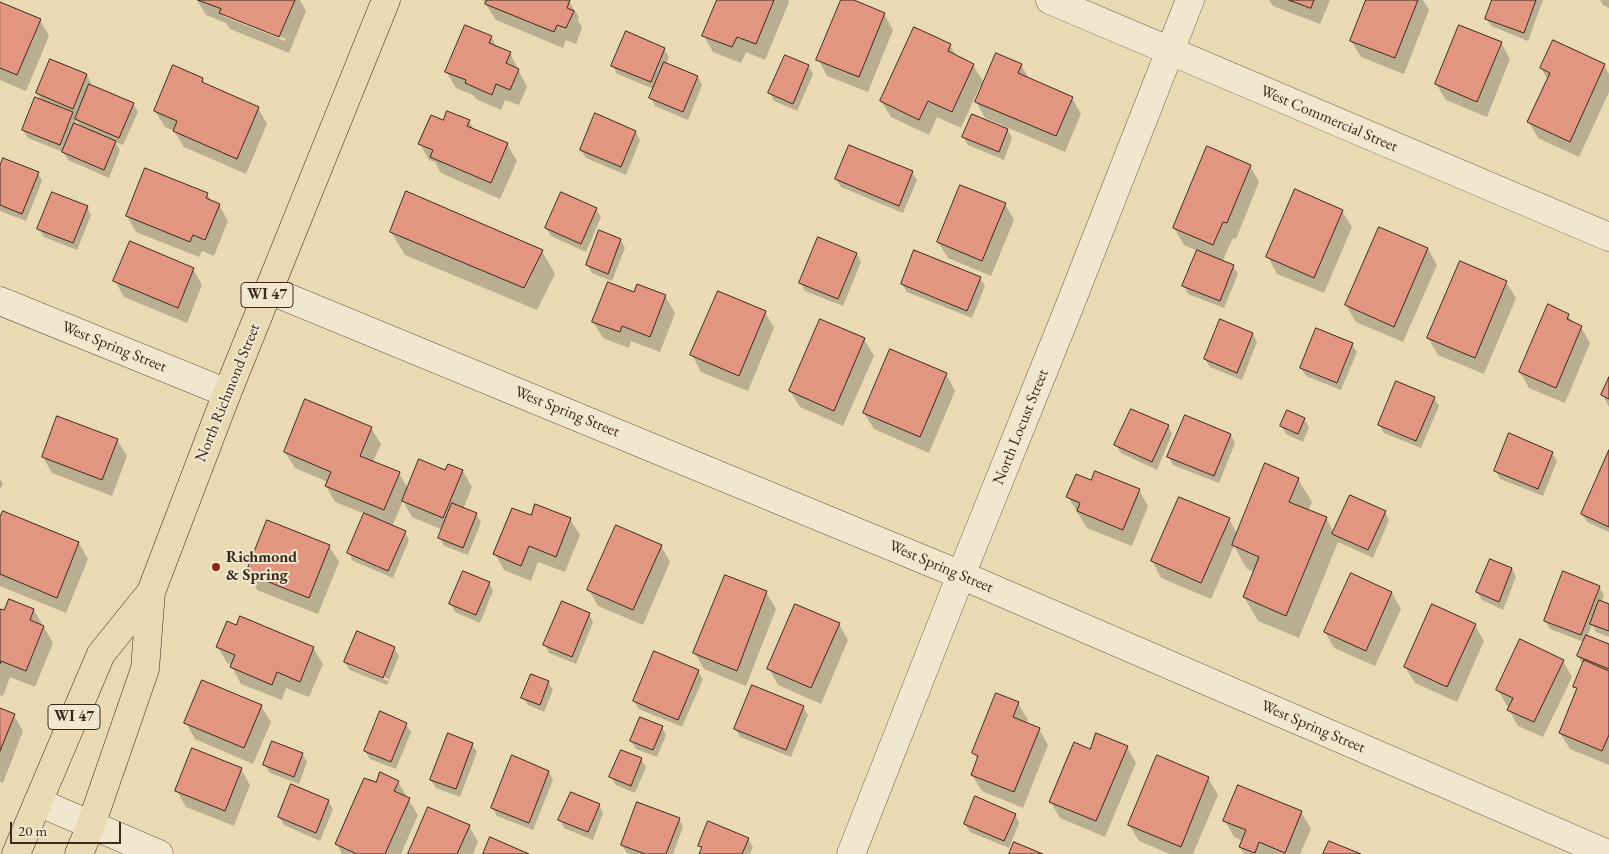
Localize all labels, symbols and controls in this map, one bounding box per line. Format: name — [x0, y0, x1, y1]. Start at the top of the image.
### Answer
street label: West Commercial Street — [1257, 81, 1401, 157]
road number: WI 47 — [241, 282, 293, 308]
street label: West Spring Street — [59, 317, 169, 377]
street label: North Richmond Street — [191, 321, 265, 465]
street label: North Locust Street — [989, 366, 1053, 488]
street label: West Spring Street — [512, 382, 622, 442]
street label: West Spring Street — [886, 536, 996, 598]
place label: Richmond & Spring — [226, 548, 297, 586]
marker: Richmond & Spring — [210, 561, 222, 573]
street label: West Spring Street — [1258, 696, 1368, 758]
road number: WI 47 — [48, 704, 100, 730]
scale bar — [12, 812, 124, 844]
text: 20 m — [18, 821, 47, 840]

